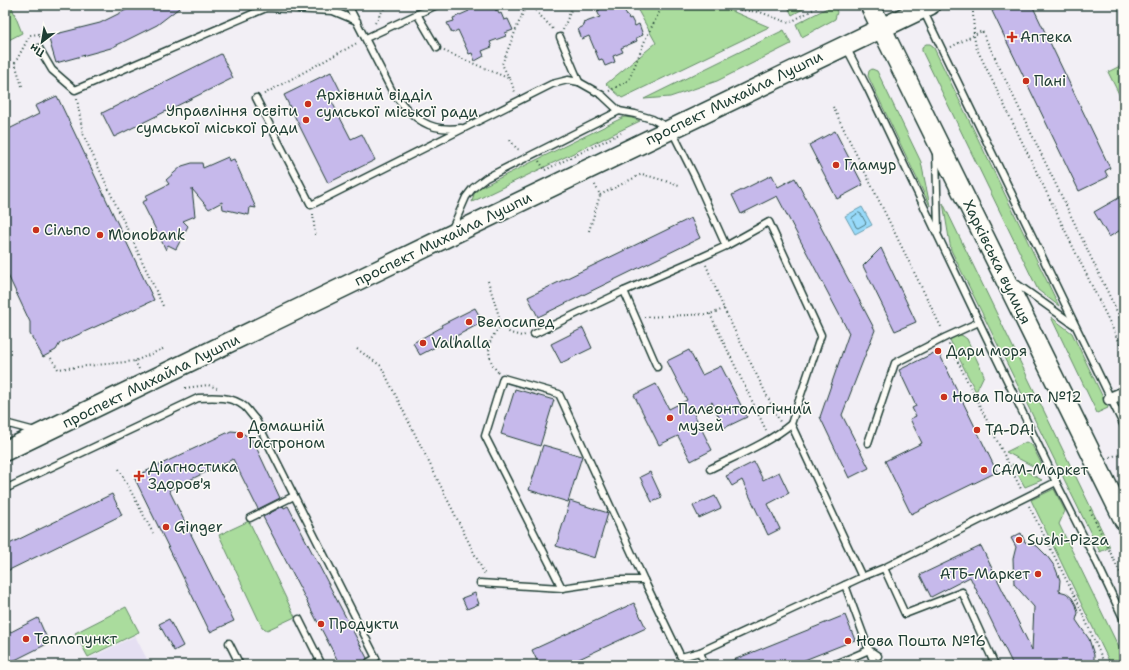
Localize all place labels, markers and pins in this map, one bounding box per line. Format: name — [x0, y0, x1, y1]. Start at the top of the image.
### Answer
place label: Аптека — [1020, 27, 1073, 47]
marker: Аптека — [1007, 32, 1017, 42]
place label: Пані — [1034, 71, 1066, 91]
marker: Пані — [1021, 76, 1031, 86]
place label: Архівний відділ сумської міської ради — [316, 85, 478, 122]
marker: Архівний відділ сумської міської ради — [303, 99, 313, 109]
place label: Управління освіти сумської міської ради — [136, 101, 298, 138]
marker: Управління освіти сумської міської ради — [301, 115, 311, 125]
place label: Гламур — [844, 155, 896, 175]
marker: Гламур — [831, 160, 841, 170]
place label: Сільпо — [44, 220, 91, 240]
marker: Сільпо — [31, 225, 41, 235]
place label: Monobank — [108, 225, 185, 245]
marker: Monobank — [95, 230, 105, 240]
place label: Велосипед — [477, 312, 555, 332]
marker: Велосипед — [464, 317, 474, 327]
place label: Valhalla — [431, 333, 491, 353]
marker: Valhalla — [418, 338, 428, 348]
place label: Дари моря — [946, 341, 1027, 361]
marker: Дари моря — [933, 346, 943, 356]
place label: Нова Пошта №12 — [952, 387, 1082, 407]
marker: Нова Пошта №12 — [939, 392, 949, 402]
place label: Палеонтологічний музей — [678, 399, 812, 436]
marker: Палеонтологічний музей — [665, 413, 675, 423]
place label: Домашній Гастроном — [248, 416, 325, 453]
place label: TA-DA! — [985, 420, 1034, 440]
marker: TA-DA! — [972, 425, 982, 435]
marker: Домашній Гастроном — [235, 430, 245, 440]
place label: Діагностика Здоров'я — [148, 457, 239, 494]
place label: САМ-Маркет — [992, 460, 1089, 480]
marker: САМ-Маркет — [979, 465, 989, 475]
marker: Діагностика Здоров'я — [133, 470, 145, 482]
place label: Ginger — [174, 517, 223, 537]
marker: Ginger — [161, 522, 171, 532]
place label: Sushi-Pizza — [1027, 530, 1109, 550]
marker: Sushi-Pizza — [1014, 535, 1024, 545]
place label: АТБ-Маркет — [940, 564, 1030, 584]
marker: АТБ-Маркет — [1033, 569, 1043, 579]
place label: Продукти — [329, 614, 399, 634]
marker: Продукти — [316, 619, 326, 629]
place label: Теплопункт — [34, 629, 118, 649]
place label: Нова Пошта №16 — [856, 631, 986, 651]
marker: Теплопункт — [21, 634, 31, 644]
marker: Нова Пошта №16 — [843, 636, 853, 646]

